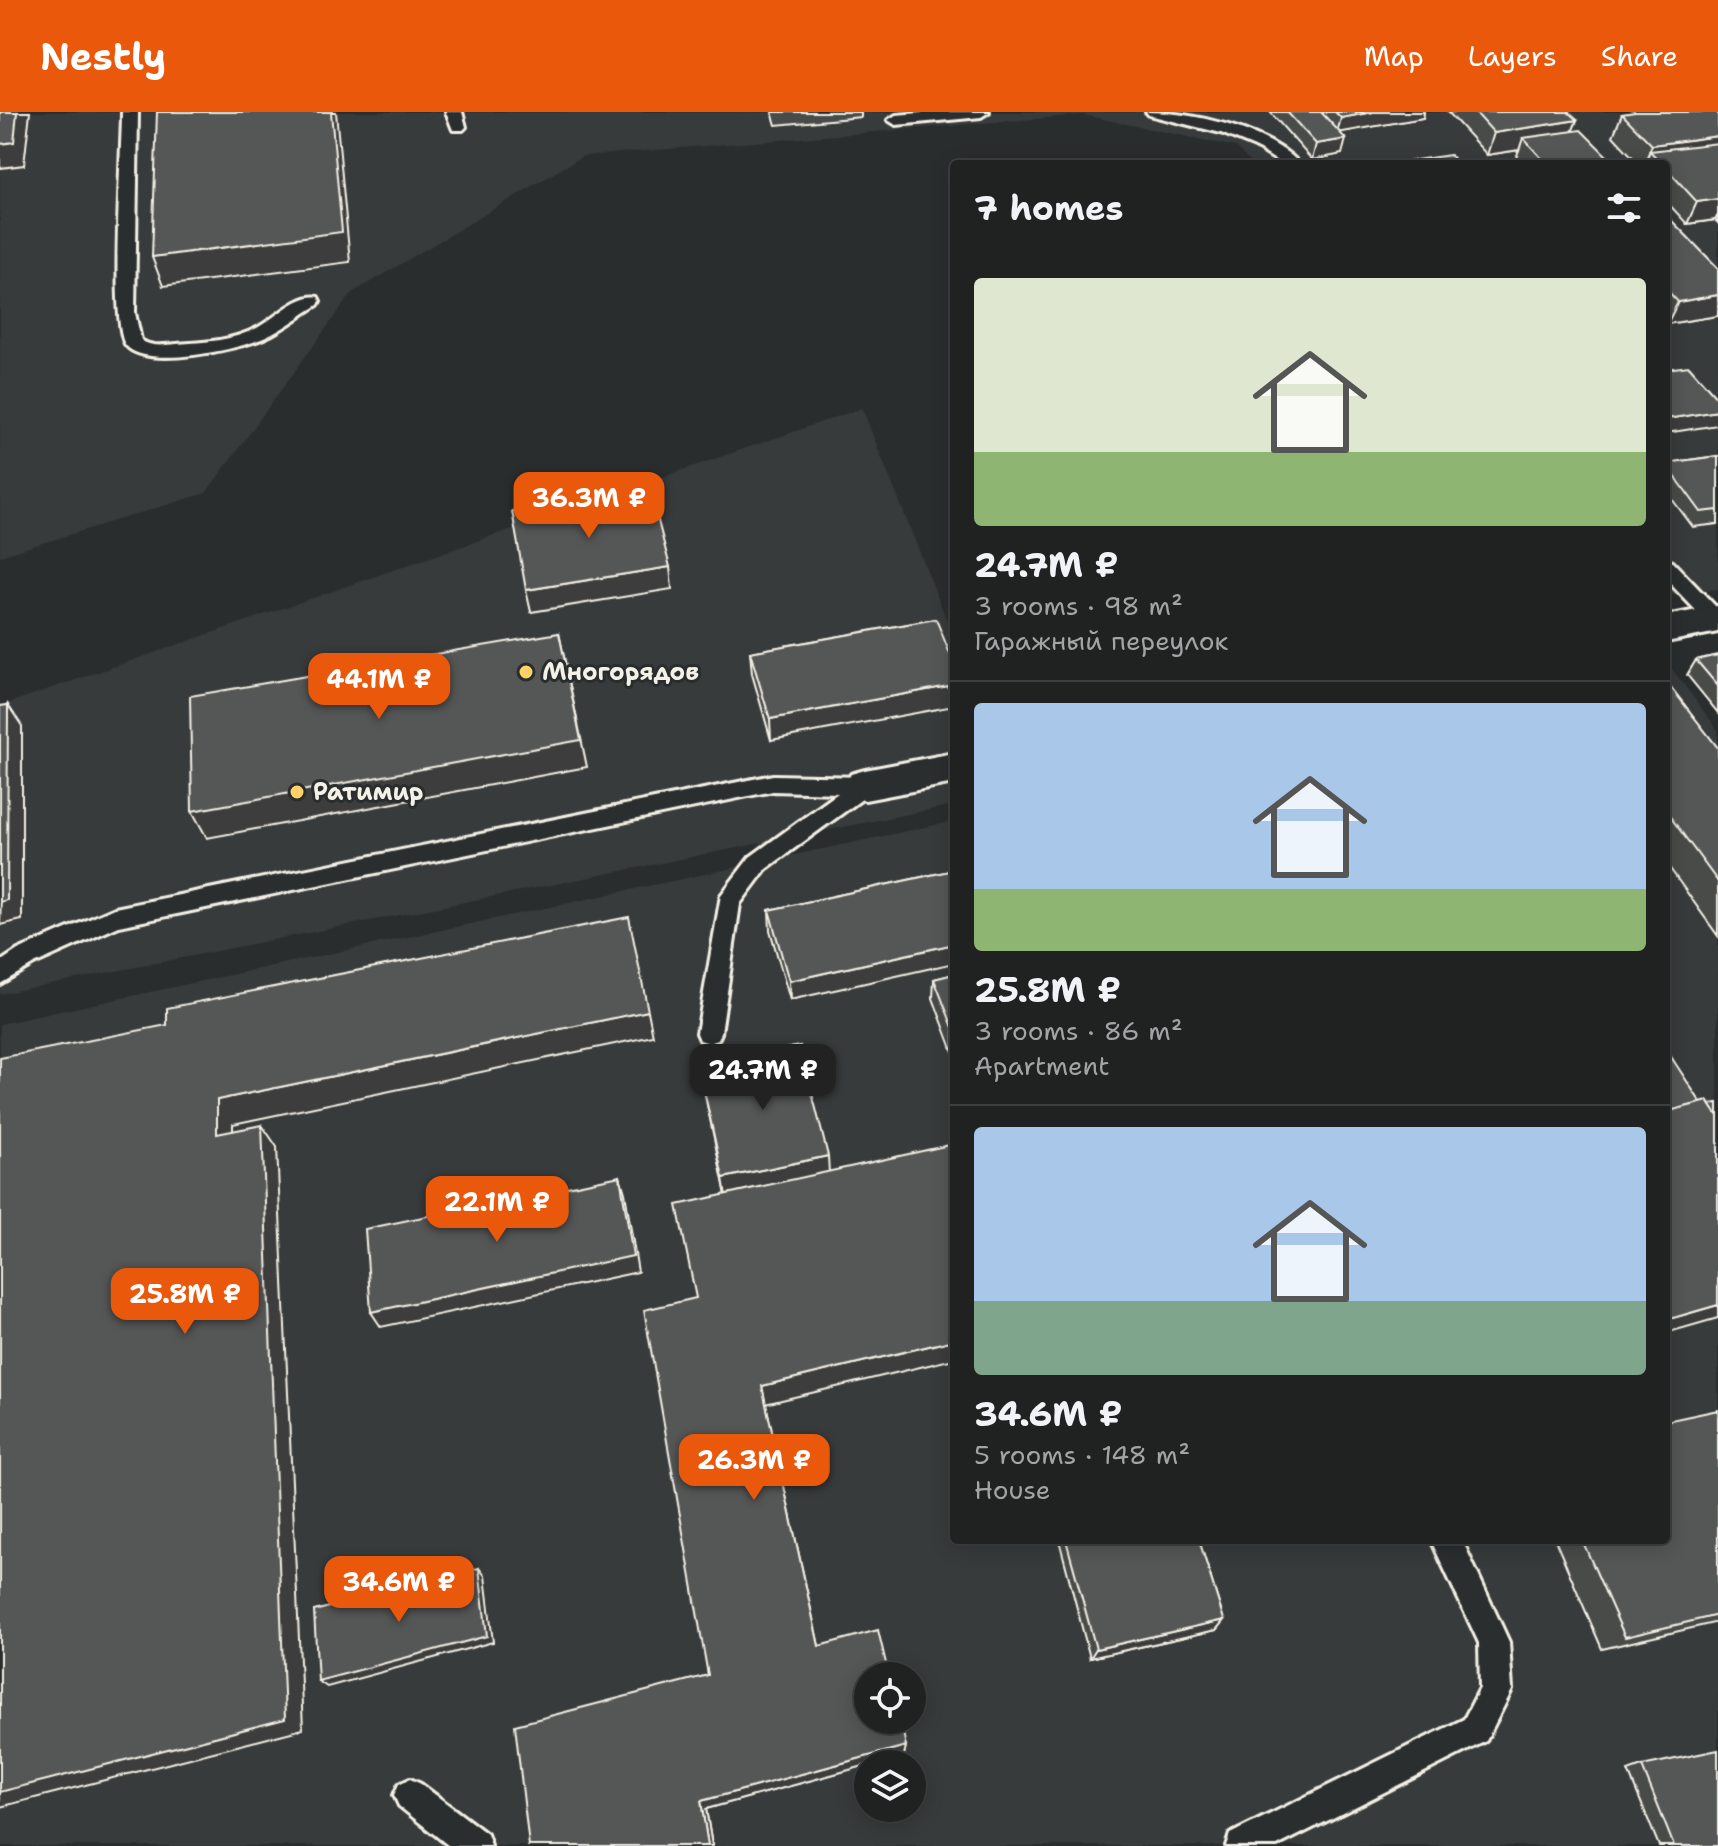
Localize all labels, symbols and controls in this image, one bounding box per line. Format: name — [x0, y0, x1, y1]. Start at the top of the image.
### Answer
text: Nestly — [40, 31, 166, 82]
text: Map — [1364, 37, 1424, 75]
text: Layers — [1468, 37, 1557, 75]
text: Share — [1601, 37, 1678, 75]
text: 7 homes — [974, 185, 1123, 231]
icon: filters — [1602, 186, 1646, 230]
icon: home — [1238, 330, 1382, 474]
pin: 36.3M ₽ — [515, 472, 663, 540]
text: 36.3M ₽ — [532, 480, 646, 515]
text: 24.7M ₽ — [974, 542, 1118, 588]
text: 3 rooms · 98 m² — [974, 588, 1183, 623]
text: Гаражный переулок — [974, 623, 1228, 658]
pin: 44.1M ₽ — [305, 653, 453, 721]
place label: Многорядов — [542, 656, 699, 688]
text: 44.1M ₽ — [326, 661, 432, 696]
marker: Многорядов — [517, 663, 535, 681]
icon: home — [1238, 755, 1382, 899]
place label: Ратимир — [313, 776, 423, 808]
marker: Ратимир — [288, 783, 306, 801]
text: 25.8M ₽ — [974, 967, 1121, 1013]
text: 3 rooms · 86 m² — [974, 1013, 1183, 1048]
pin: 24.7M ₽ — [689, 1044, 837, 1112]
text: Apartment — [974, 1048, 1110, 1083]
text: 24.7M ₽ — [708, 1052, 818, 1087]
pin: 22.1M ₽ — [423, 1176, 571, 1244]
icon: home — [1238, 1179, 1382, 1323]
text: 22.1M ₽ — [444, 1184, 550, 1219]
pin: 25.8M ₽ — [111, 1268, 259, 1336]
text: 25.8M ₽ — [129, 1276, 241, 1311]
text: 34.6M ₽ — [974, 1391, 1123, 1437]
pin: 26.3M ₽ — [680, 1434, 828, 1502]
text: 5 rooms · 148 m² — [974, 1437, 1190, 1472]
text: 26.3M ₽ — [697, 1442, 811, 1477]
text: House — [974, 1472, 1050, 1507]
pin: 34.6M ₽ — [325, 1556, 473, 1624]
text: 34.6M ₽ — [342, 1564, 456, 1599]
map controls — [854, 1662, 926, 1822]
button: locate — [854, 1662, 926, 1734]
button: layers — [854, 1750, 926, 1822]

